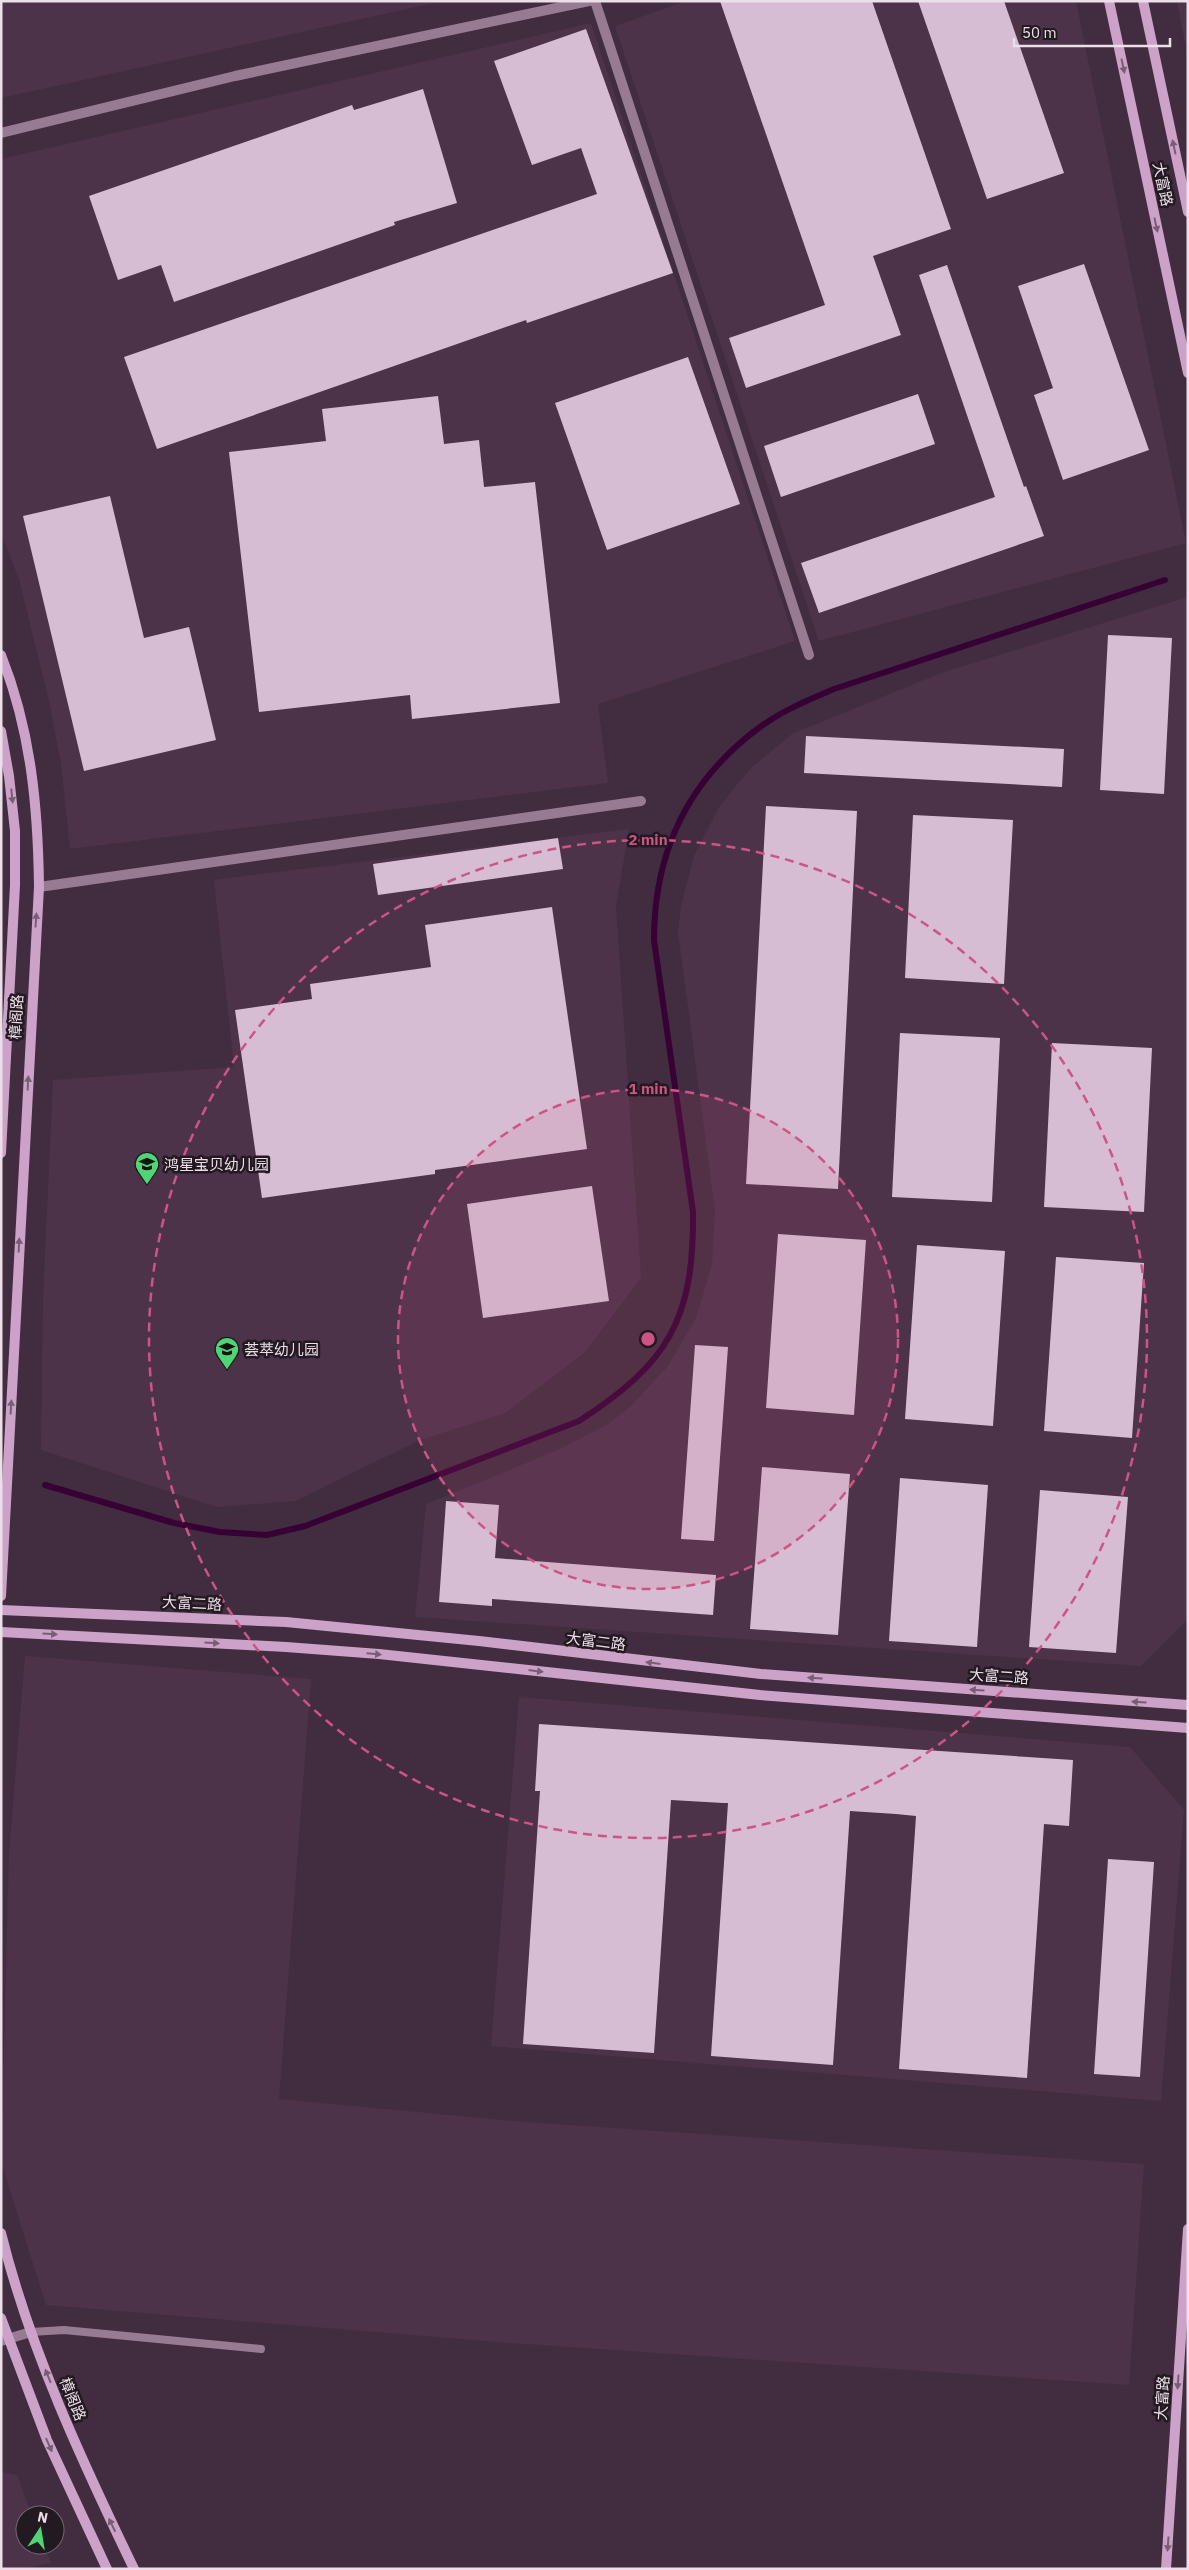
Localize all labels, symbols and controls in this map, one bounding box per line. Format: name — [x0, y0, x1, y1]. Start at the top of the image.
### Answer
scale bar — [1014, 15, 1170, 47]
text: 50 m — [1022, 23, 1057, 42]
one-way arrow — [1119, 59, 1127, 74]
one-way arrow — [1170, 139, 1178, 154]
street label: 大富路 — [1149, 160, 1177, 208]
one-way arrow — [1152, 218, 1160, 233]
one-way arrow — [8, 789, 16, 805]
text: 2 min — [628, 830, 668, 849]
one-way arrow — [33, 912, 41, 928]
street label: 樟阁路 — [5, 994, 27, 1040]
one-way arrow — [24, 1074, 32, 1090]
text: 1 min — [628, 1079, 668, 1098]
school or university icon: 鸿星宝贝幼儿园 — [134, 1151, 160, 1185]
place label: 鸿星宝贝幼儿园 — [164, 1155, 269, 1174]
one-way arrow — [16, 1237, 24, 1253]
centre of rings — [639, 1330, 657, 1348]
school or university icon: 荟萃幼儿园 — [214, 1336, 240, 1370]
place label: 荟萃幼儿园 — [244, 1340, 319, 1359]
one-way arrow — [7, 1399, 15, 1415]
street label: 大富二路 — [162, 1592, 222, 1614]
street label: 大富二路 — [565, 1628, 627, 1654]
one-way arrow — [42, 1631, 58, 1639]
one-way arrow — [204, 1639, 220, 1647]
one-way arrow — [367, 1650, 383, 1658]
one-way arrow — [645, 1659, 661, 1667]
street label: 大富二路 — [968, 1664, 1030, 1688]
one-way arrow — [528, 1667, 544, 1675]
one-way arrow — [807, 1674, 823, 1682]
one-way arrow — [969, 1685, 985, 1693]
one-way arrow — [1131, 1697, 1147, 1705]
one-way arrow — [43, 2369, 51, 2383]
one-way arrow — [1173, 2374, 1181, 2390]
street label: 樟阁路 — [56, 2375, 90, 2423]
street label: 大富路 — [1151, 2375, 1173, 2421]
one-way arrow — [46, 2438, 54, 2452]
north arrow — [15, 2505, 65, 2555]
text: N — [36, 2507, 50, 2527]
one-way arrow — [108, 2518, 116, 2532]
one-way arrow — [1163, 2537, 1171, 2553]

